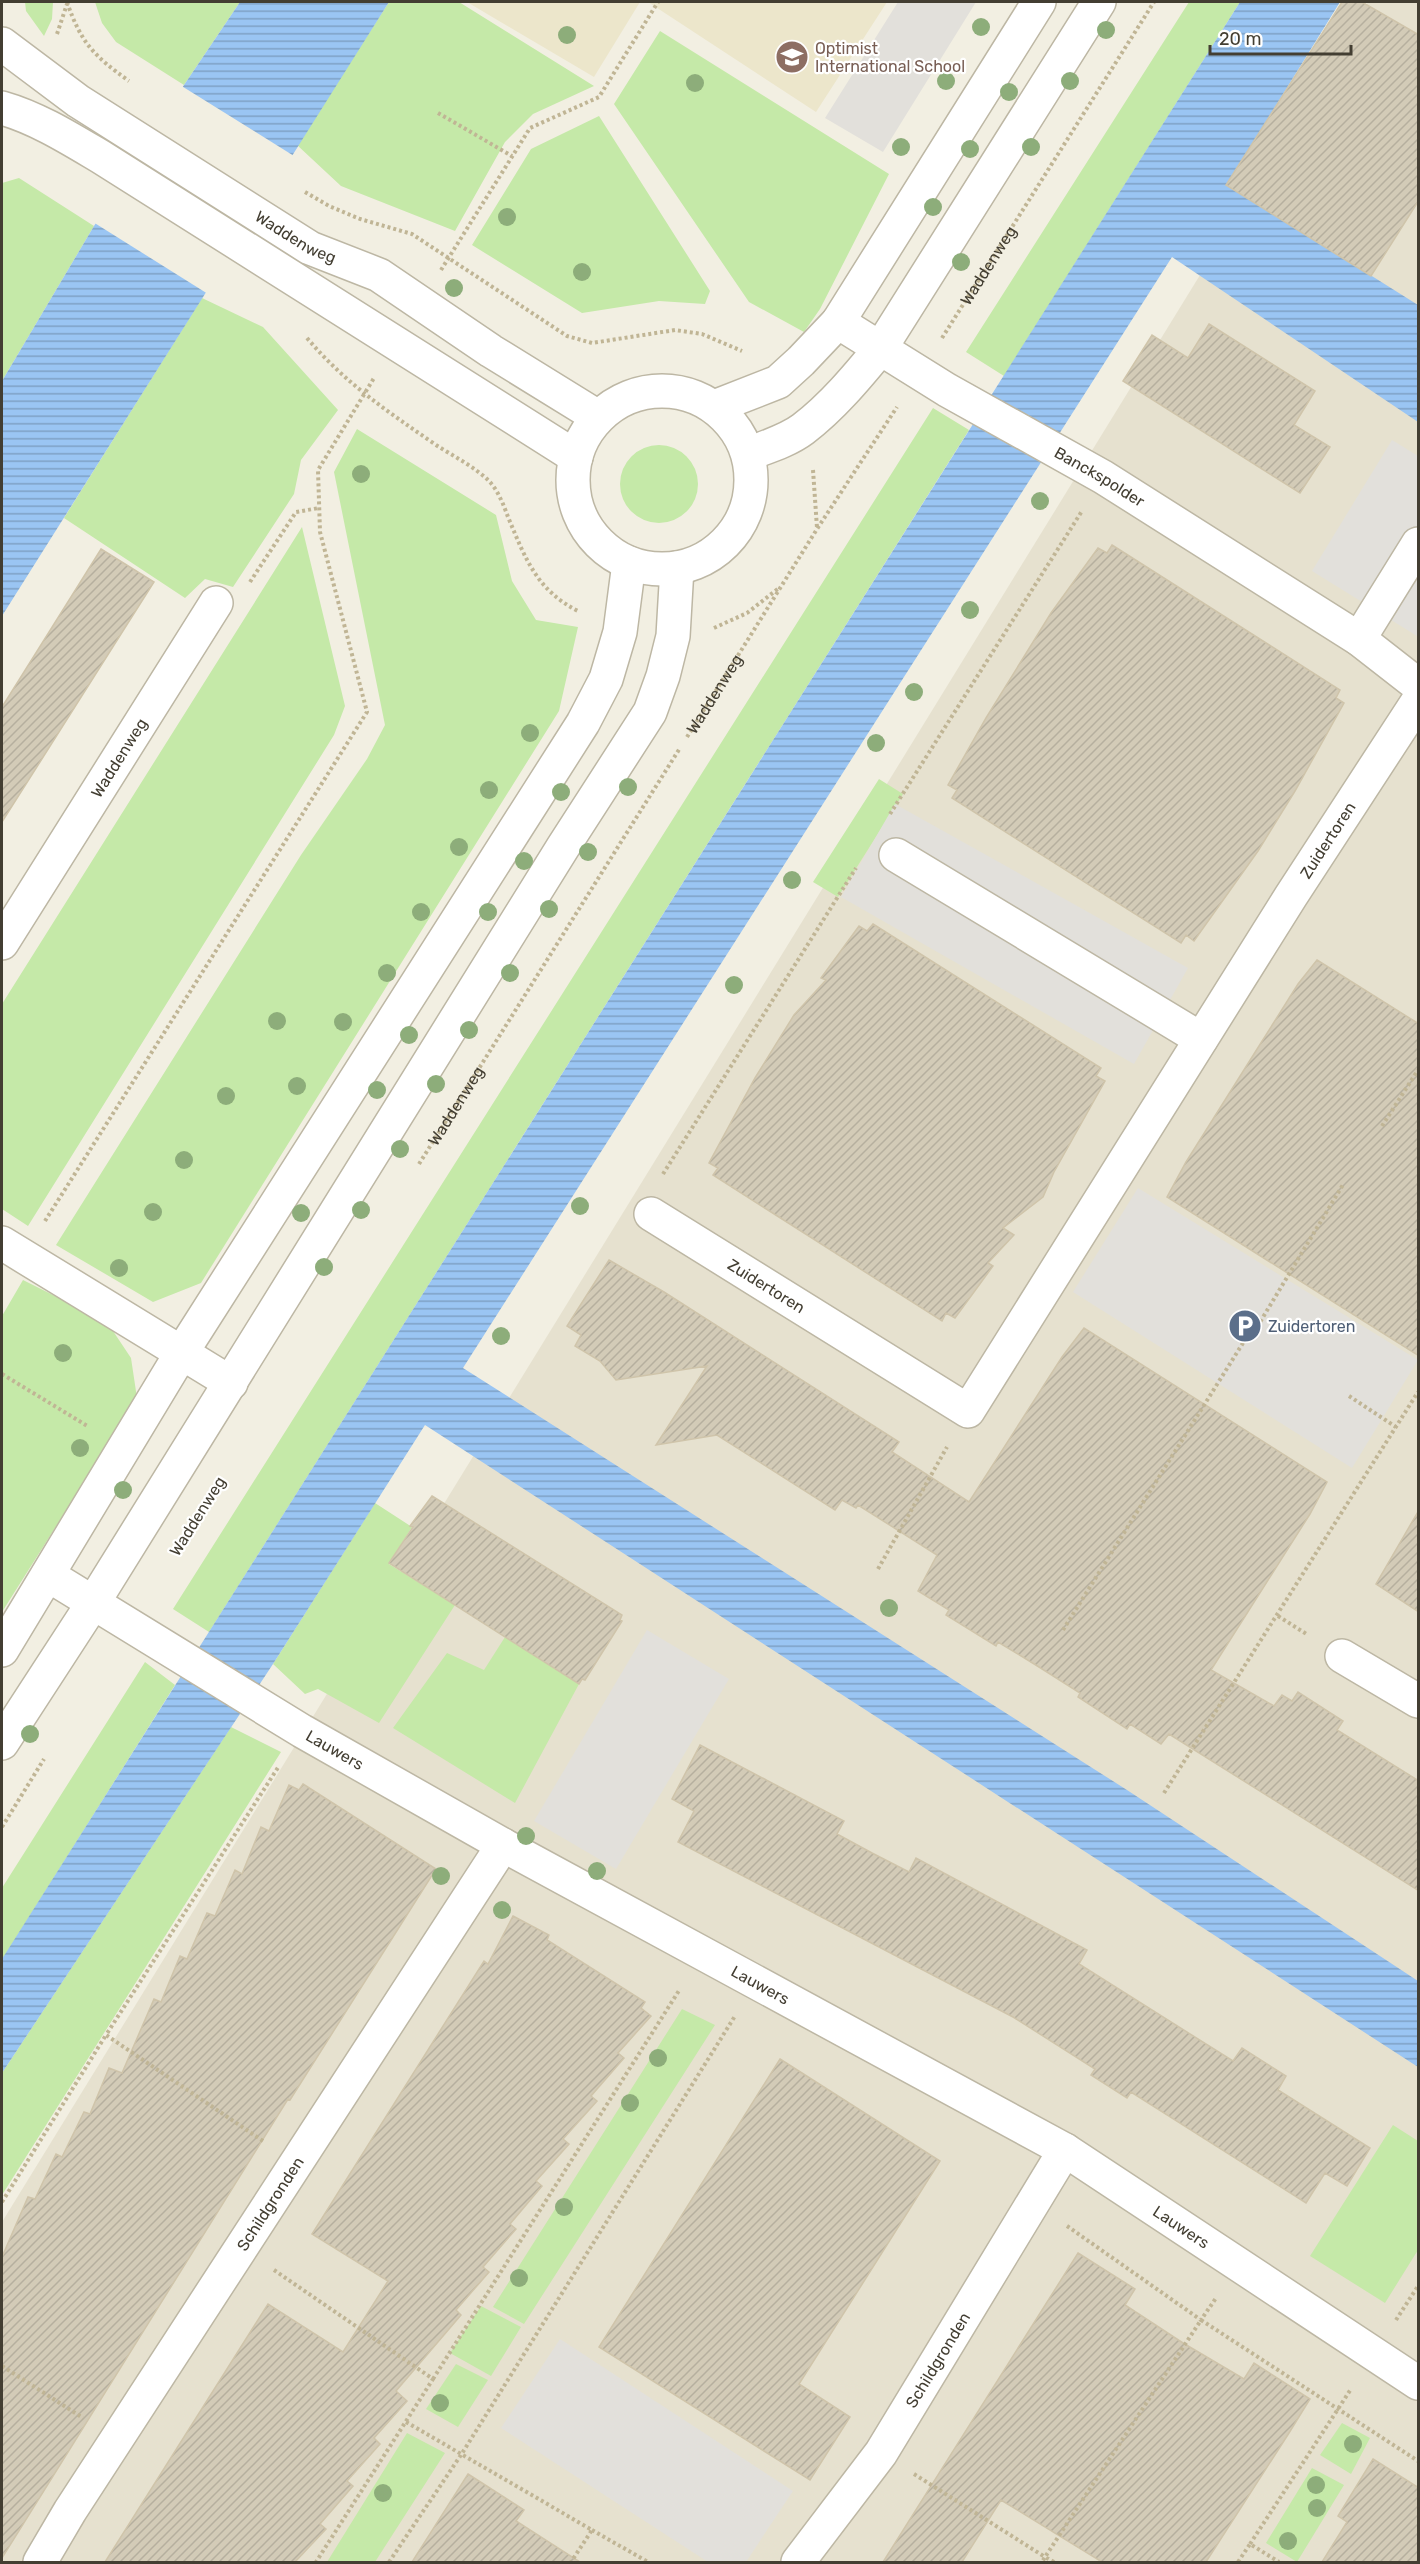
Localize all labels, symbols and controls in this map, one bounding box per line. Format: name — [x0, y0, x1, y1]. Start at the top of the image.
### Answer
scale bar — [1210, 18, 1351, 56]
text: 20 m — [1219, 28, 1261, 50]
school or university icon: Optimist International School — [774, 39, 810, 75]
place label: Optimist International School — [815, 39, 965, 76]
street label: Waddenweg — [252, 207, 339, 267]
street label: Waddenweg — [956, 222, 1020, 309]
street label: Banckspolder — [1051, 443, 1148, 511]
street label: Waddenweg — [683, 651, 746, 737]
street label: Waddenweg — [87, 715, 151, 801]
street label: Zuidertoren — [1296, 798, 1360, 882]
street label: Waddenweg — [424, 1063, 488, 1149]
street label: Zuidertoren — [724, 1255, 808, 1317]
parking icon: Zuidertoren — [1227, 1308, 1263, 1344]
place label: Zuidertoren — [1268, 1317, 1355, 1336]
street label: Waddenweg — [166, 1473, 229, 1559]
street label: Lauwers — [302, 1726, 367, 1774]
street label: Lauwers — [728, 1962, 793, 2009]
street label: Schildgronden — [233, 2153, 308, 2254]
street label: Lauwers — [1149, 2202, 1213, 2253]
street label: Schildgronden — [902, 2309, 974, 2411]

